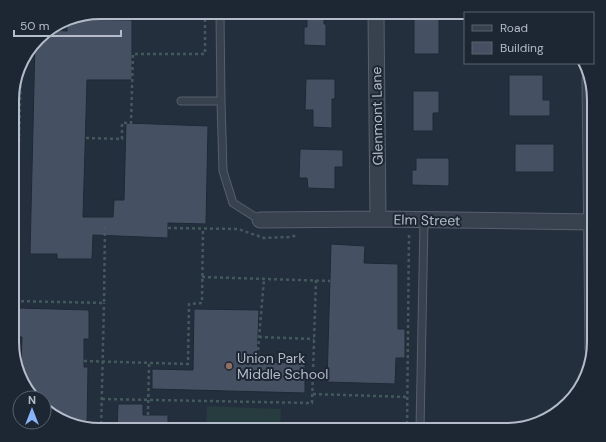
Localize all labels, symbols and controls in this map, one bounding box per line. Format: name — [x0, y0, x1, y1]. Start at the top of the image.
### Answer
scale bar — [14, 12, 121, 38]
legend — [464, 12, 594, 64]
text: 50 m — [20, 18, 49, 34]
text: Road — [500, 20, 528, 36]
text: Building — [500, 40, 544, 56]
street label: Glenmont Lane — [367, 66, 387, 166]
street label: Elm Street — [393, 210, 461, 230]
place label: Union Park Middle School — [237, 349, 328, 383]
marker: Union Park Middle School — [224, 361, 234, 371]
north arrow — [12, 390, 52, 430]
text: N — [28, 393, 36, 407]

